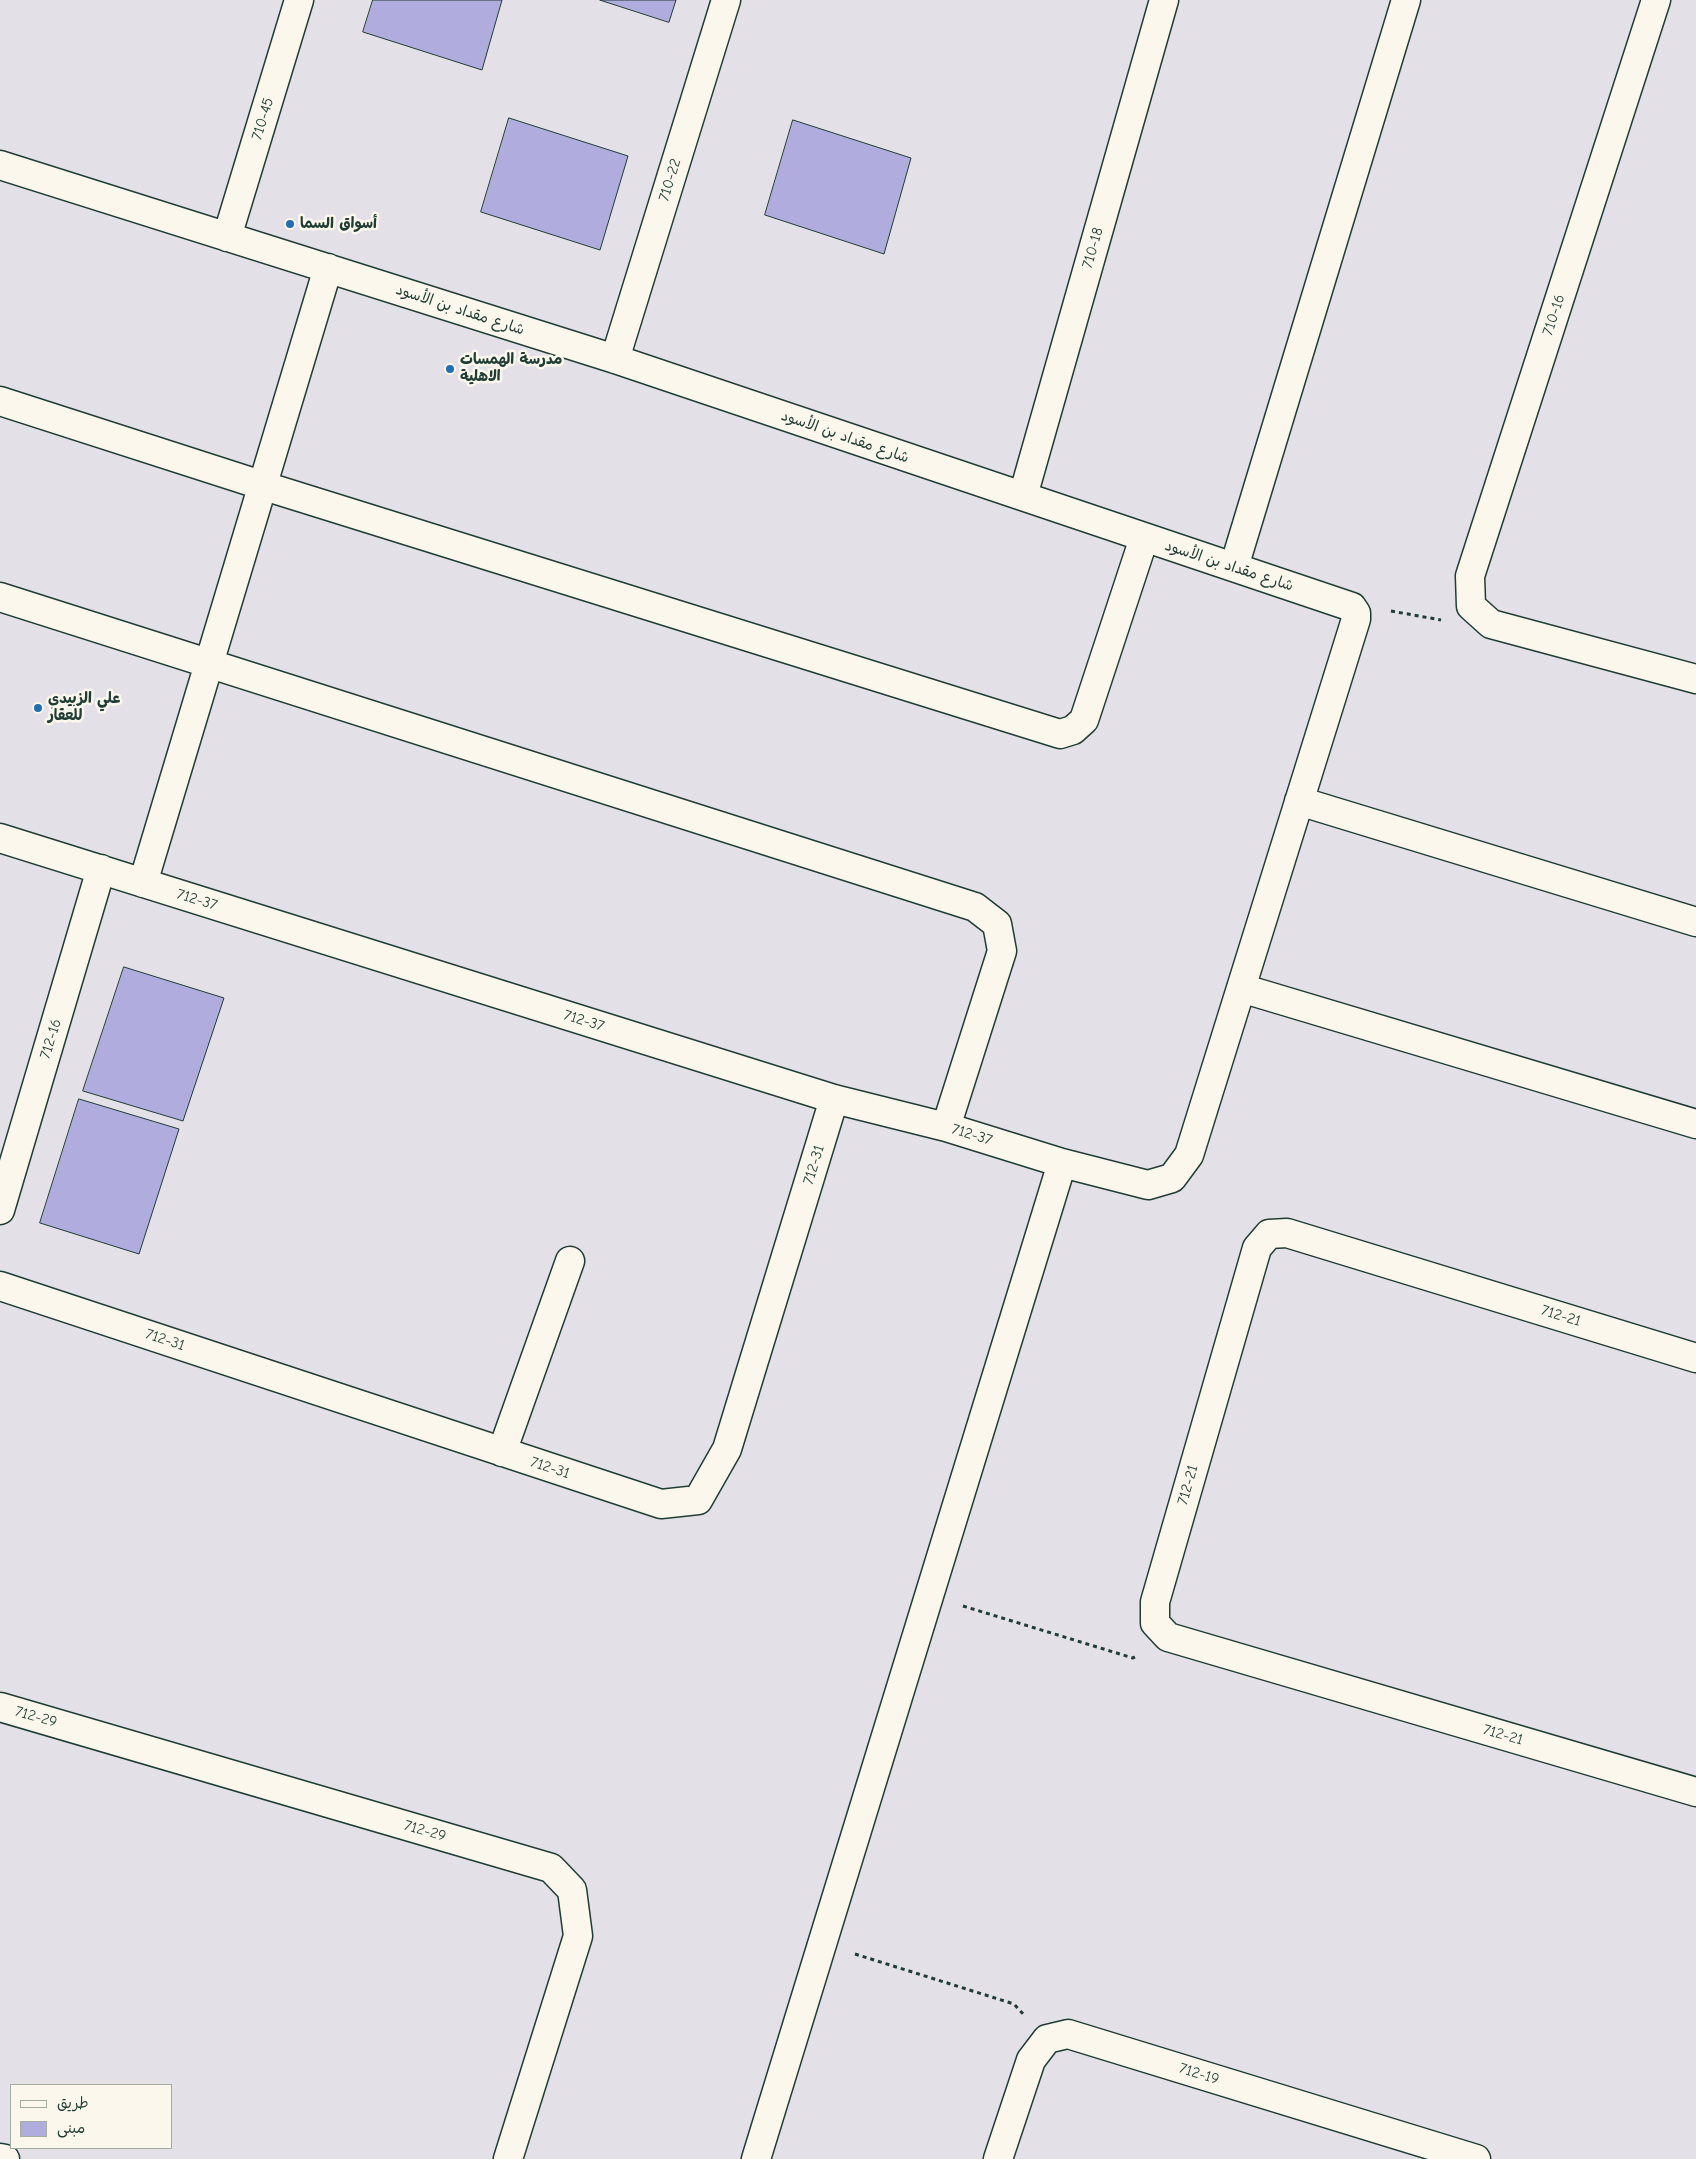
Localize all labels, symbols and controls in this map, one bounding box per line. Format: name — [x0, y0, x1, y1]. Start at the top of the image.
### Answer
street label: 710-45 — [248, 96, 278, 142]
street label: 710-22 — [655, 156, 685, 204]
place label: أسواق السما — [300, 215, 377, 233]
marker: أسواق السما — [284, 218, 296, 230]
street label: 710-18 — [1079, 225, 1107, 271]
street label: شارع مقداد بن الأسود — [393, 281, 527, 339]
street label: 710-16 — [1539, 292, 1569, 338]
place label: مدرسة الهمسات الاهلية — [460, 351, 562, 386]
marker: مدرسة الهمسات الاهلية — [444, 363, 456, 375]
street label: شارع مقداد بن الأسود — [779, 407, 911, 467]
street label: شارع مقداد بن الأسود — [1162, 537, 1296, 595]
place label: علي الزبيدي للعقار — [48, 690, 120, 725]
marker: علي الزبيدي للعقار — [32, 702, 44, 714]
street label: 712-37 — [174, 885, 220, 915]
street label: 712-37 — [561, 1006, 607, 1036]
street label: 712-16 — [36, 1017, 66, 1061]
street label: 712-37 — [949, 1120, 995, 1150]
street label: 712-31 — [799, 1143, 829, 1187]
street label: 712-21 — [1539, 1301, 1583, 1331]
street label: 712-31 — [143, 1325, 187, 1355]
street label: 712-31 — [528, 1453, 572, 1483]
street label: 712-21 — [1174, 1463, 1202, 1507]
street label: 712-29 — [13, 1702, 59, 1732]
street label: 712-21 — [1481, 1721, 1525, 1749]
street label: 712-29 — [402, 1816, 448, 1846]
street label: 712-19 — [1177, 2059, 1221, 2089]
legend — [10, 2084, 172, 2149]
text: طريق — [57, 2094, 89, 2112]
text: مبنى — [57, 2119, 85, 2137]

